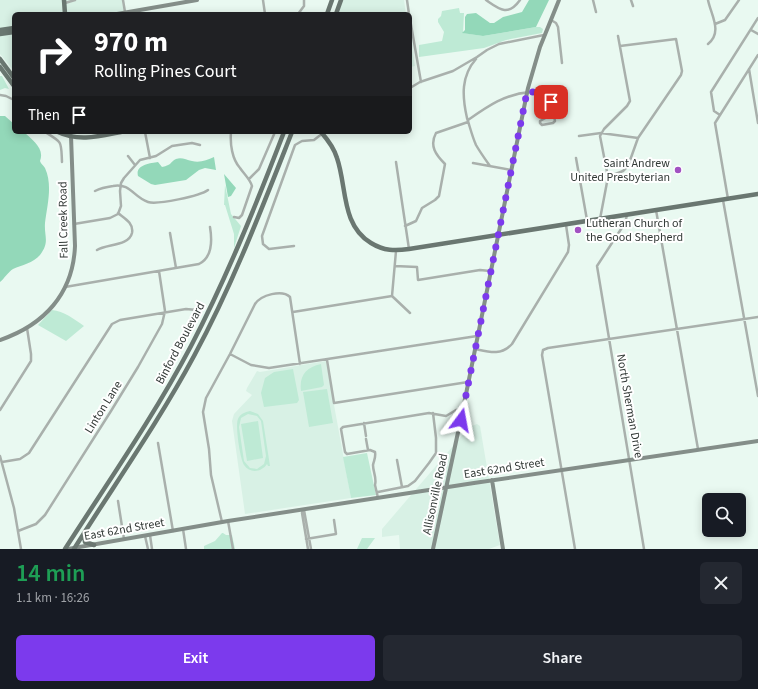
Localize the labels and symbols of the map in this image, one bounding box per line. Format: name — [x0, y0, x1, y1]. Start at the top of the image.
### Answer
pin — [534, 85, 568, 119]
place label: Saint Andrew United Presbyterian — [570, 155, 670, 186]
marker: Saint Andrew United Presbyterian — [673, 165, 683, 175]
street label: Fall Creek Road — [54, 181, 73, 259]
place label: Lutheran Church of the Good Shepherd — [586, 215, 683, 246]
marker: Lutheran Church of the Good Shepherd — [573, 225, 583, 235]
street label: Binford Boulevard — [152, 299, 209, 387]
street label: North Sherman Drive — [612, 353, 647, 460]
street label: Linton Lane — [81, 378, 126, 437]
position arrow — [440, 399, 482, 441]
street label: Allisonville Road — [419, 452, 452, 536]
street label: East 62nd Street — [463, 454, 546, 483]
street label: East 62nd Street — [83, 514, 166, 545]

